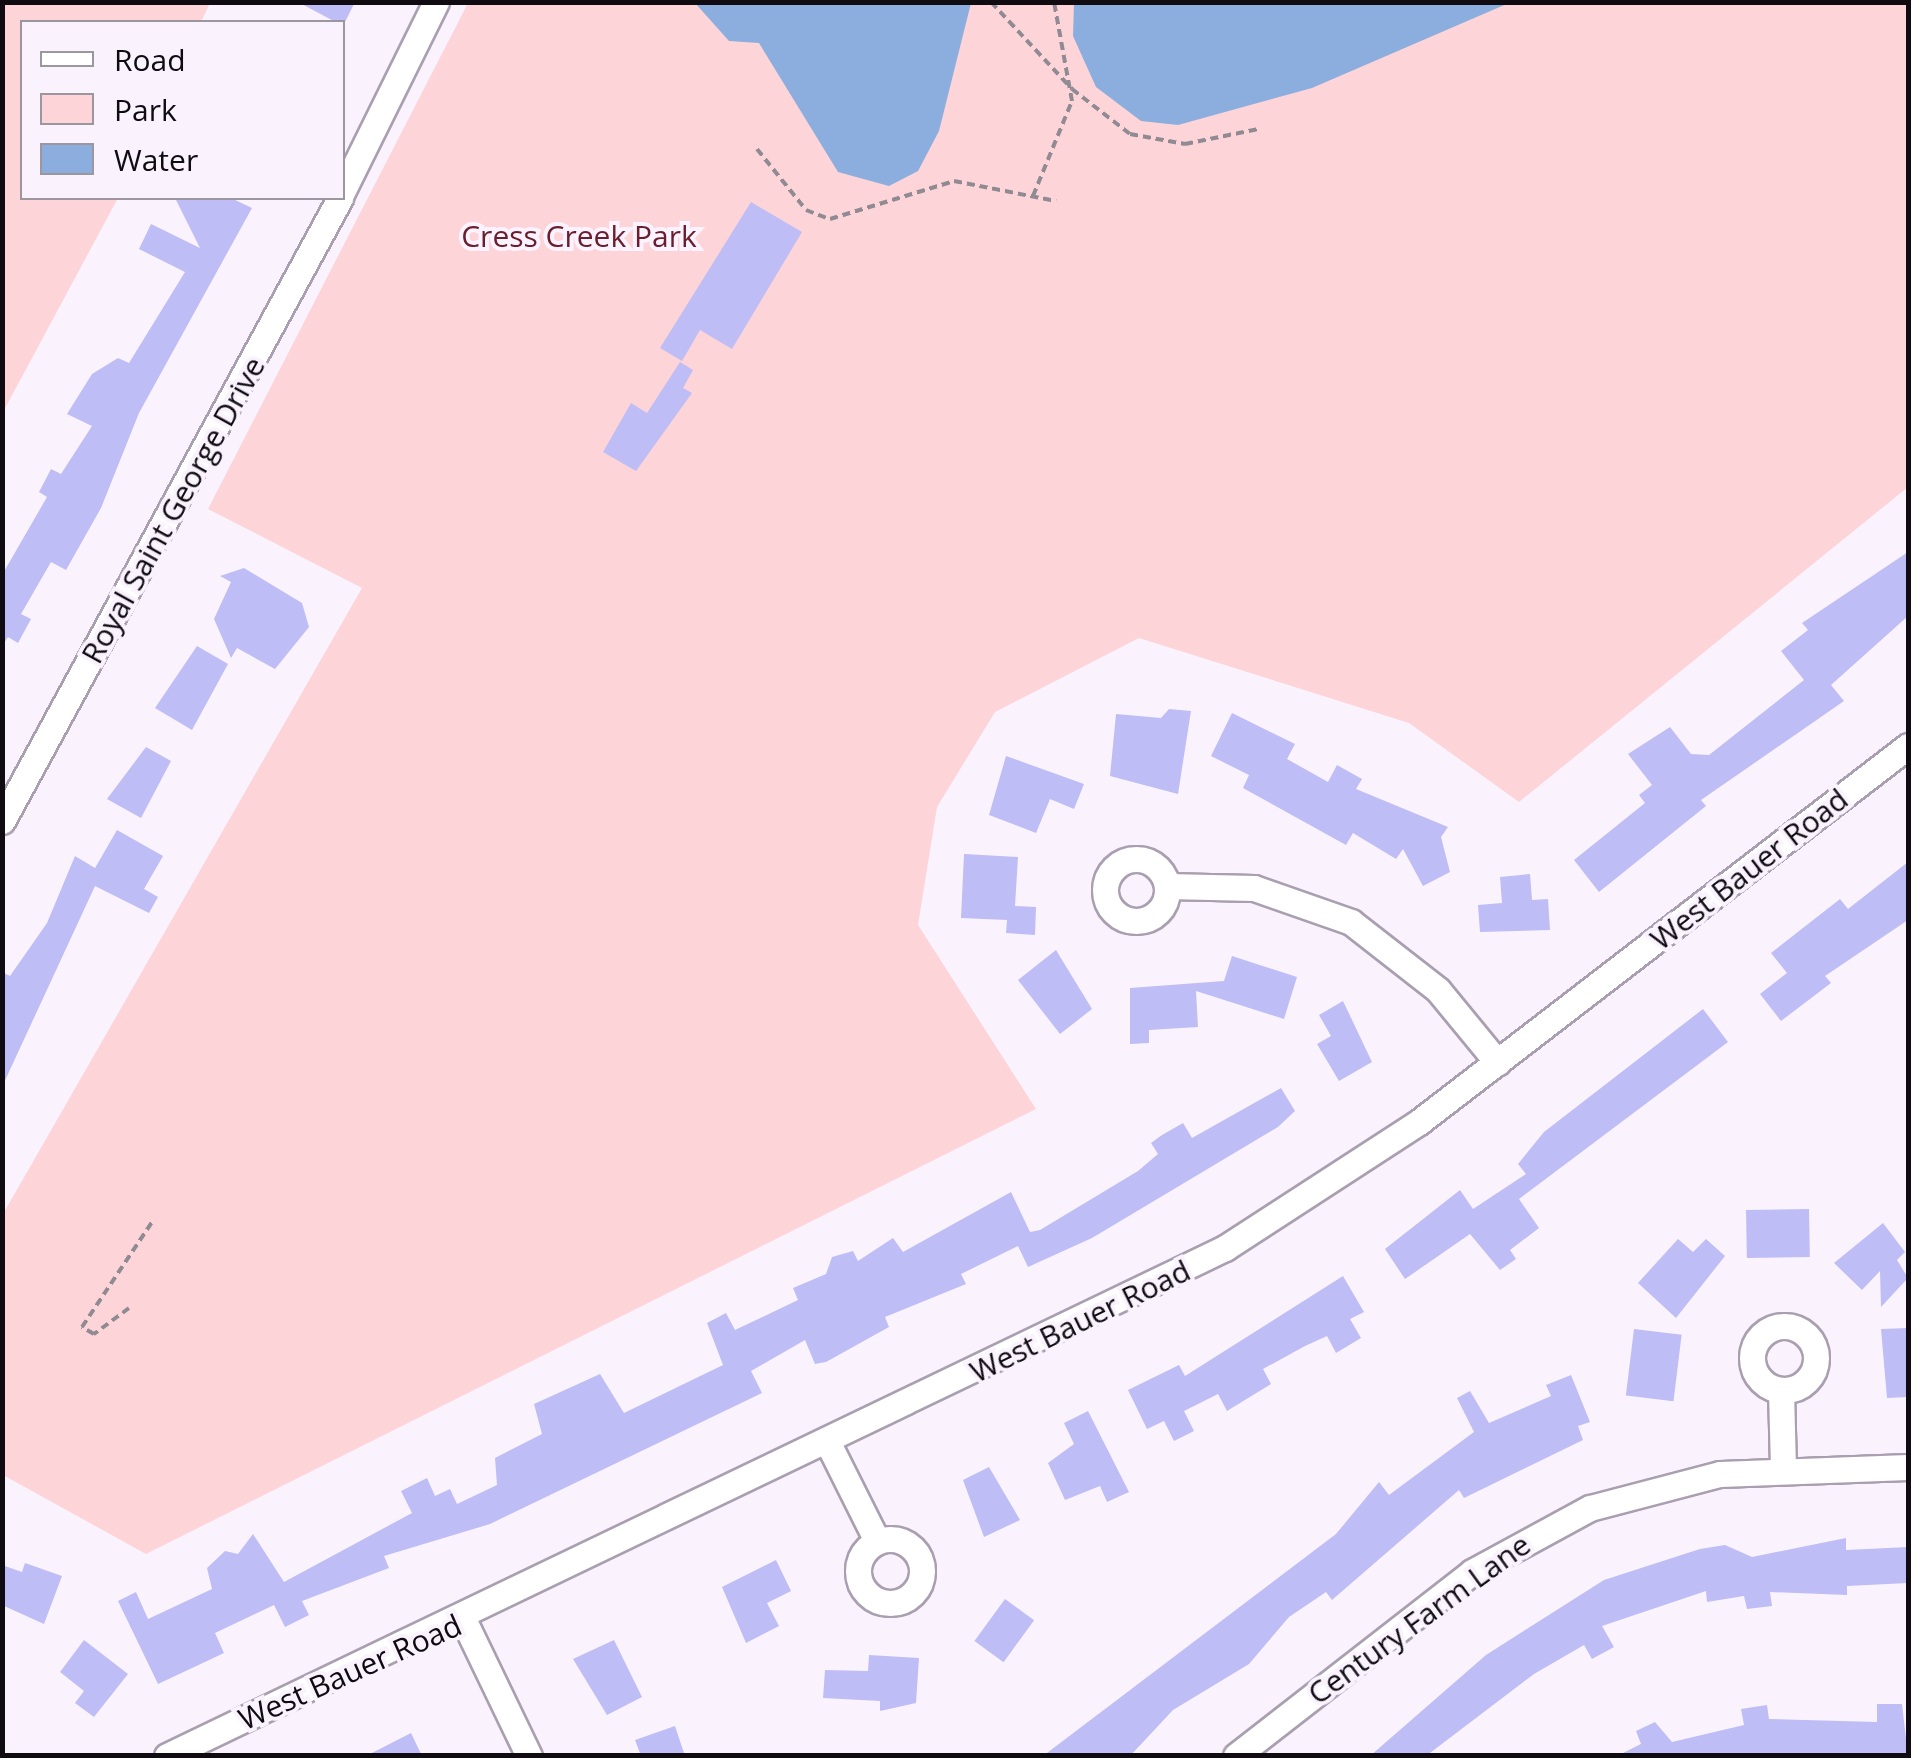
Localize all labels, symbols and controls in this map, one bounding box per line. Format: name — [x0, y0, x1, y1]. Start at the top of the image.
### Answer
legend — [20, 20, 345, 200]
text: Road — [114, 39, 186, 80]
text: Park — [114, 89, 177, 130]
text: Water — [114, 139, 198, 180]
park label: Cress Creek Park — [461, 218, 697, 254]
street label: Royal Saint George Drive — [74, 351, 272, 669]
street label: West Bauer Road — [1643, 781, 1855, 957]
street label: West Bauer Road — [964, 1252, 1196, 1390]
street label: Century Farm Lane — [1301, 1526, 1537, 1712]
street label: West Bauer Road — [233, 1607, 467, 1737]

